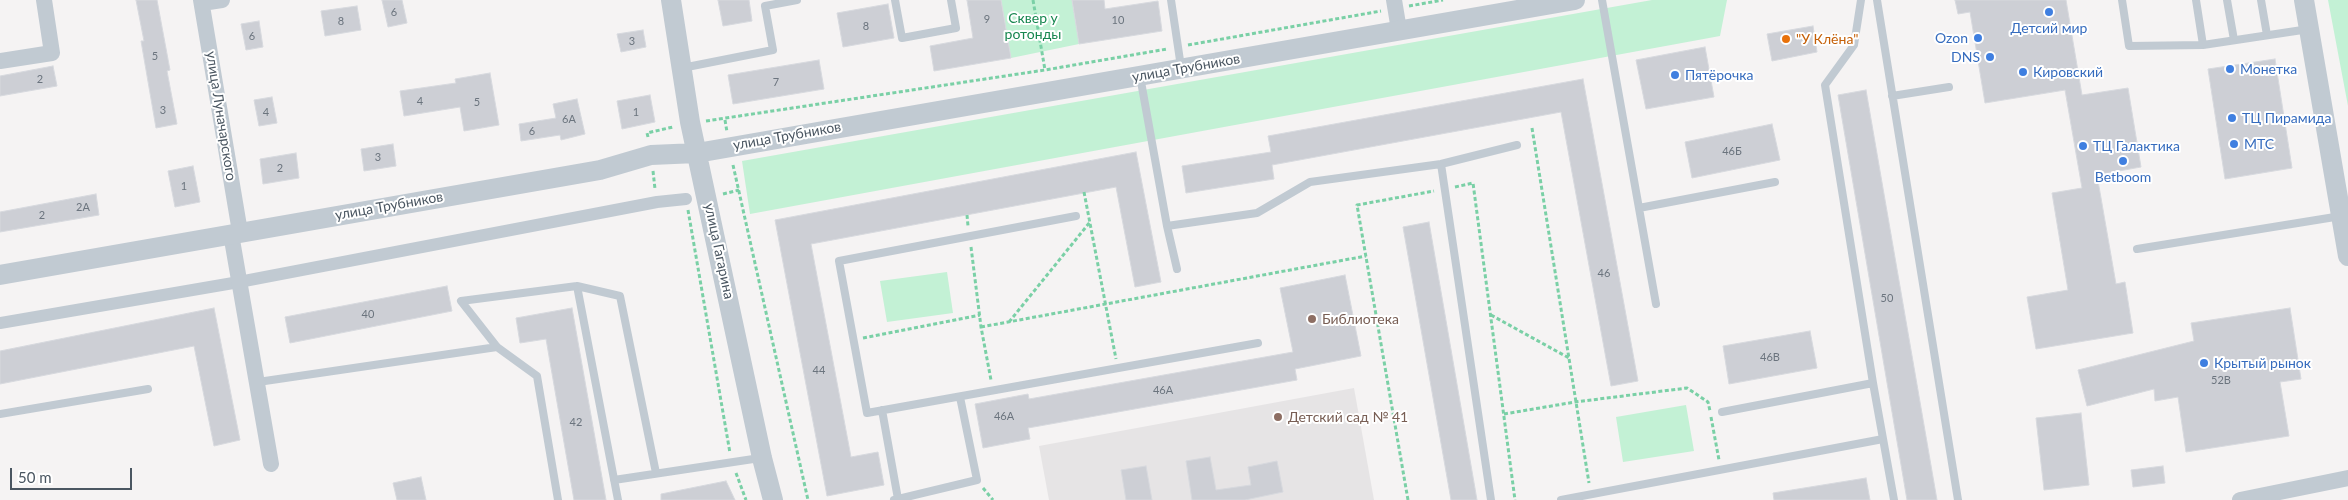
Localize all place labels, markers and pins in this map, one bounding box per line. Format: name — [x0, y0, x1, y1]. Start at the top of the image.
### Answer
marker: Детсий мир — [2043, 6, 2055, 18]
place label: Детсий мир — [2011, 20, 2087, 36]
place label: Ozon — [1935, 30, 1968, 46]
place label: "У Клёна" — [1796, 31, 1858, 47]
marker: Ozon — [1972, 32, 1984, 44]
marker: "У Клёна" — [1780, 33, 1792, 45]
place label: DNS — [1951, 49, 1980, 65]
marker: DNS — [1984, 51, 1996, 63]
place label: Монетка — [2240, 61, 2297, 77]
marker: Монетка — [2224, 63, 2236, 75]
place label: Кировский — [2033, 64, 2103, 80]
marker: Кировский — [2017, 66, 2029, 78]
place label: Пятёрочка — [1685, 67, 1753, 83]
marker: Пятёрочка — [1669, 69, 1681, 81]
place label: ТЦ Пирамида — [2242, 110, 2331, 126]
marker: ТЦ Пирамида — [2226, 112, 2238, 124]
place label: МТС — [2244, 136, 2274, 152]
place label: ТЦ Галактика — [2093, 138, 2180, 154]
marker: МТС — [2228, 138, 2240, 150]
marker: ТЦ Галактика — [2077, 140, 2089, 152]
marker: Betboom — [2117, 155, 2129, 167]
place label: Betboom — [2095, 169, 2151, 185]
place label: Библиотека — [1322, 311, 1399, 327]
marker: Библиотека — [1306, 313, 1318, 325]
place label: Крытый рынок — [2214, 355, 2311, 371]
marker: Крытый рынок — [2198, 357, 2210, 369]
place label: Детский сад № 41 — [1288, 409, 1408, 425]
marker: Детский сад № 41 — [1272, 411, 1284, 423]

